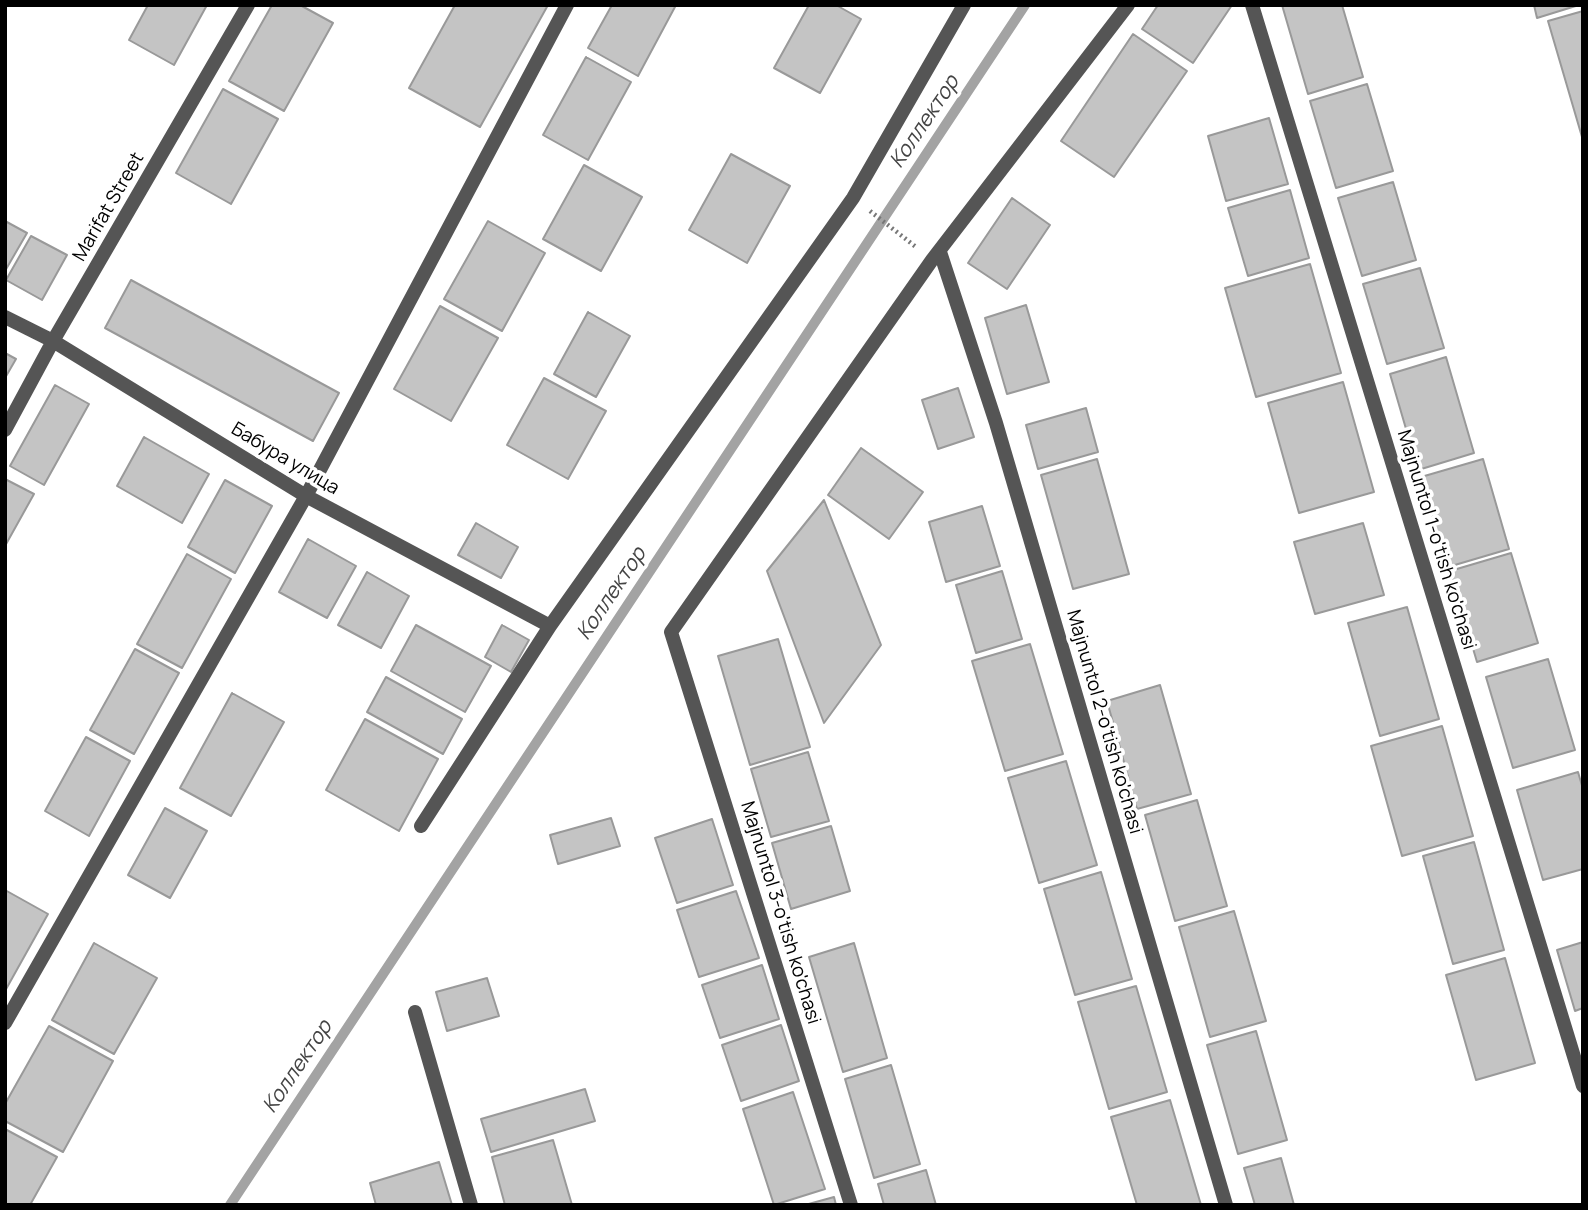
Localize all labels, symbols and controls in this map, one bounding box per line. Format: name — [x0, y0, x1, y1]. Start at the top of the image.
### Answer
water label: Коллектор — [885, 71, 965, 173]
street label: Marifat Street — [69, 148, 149, 266]
street label: Бабура улица — [227, 418, 343, 500]
street label: Majnuntol 1-o'tish ko'chasi — [1392, 427, 1480, 653]
water label: Коллектор — [572, 543, 652, 645]
street label: Majnuntol 2-o'tish ko'chasi — [1061, 607, 1147, 837]
street label: Majnuntol 3-o'tish ko'chasi — [735, 799, 825, 1027]
water label: Коллектор — [258, 1016, 338, 1118]

